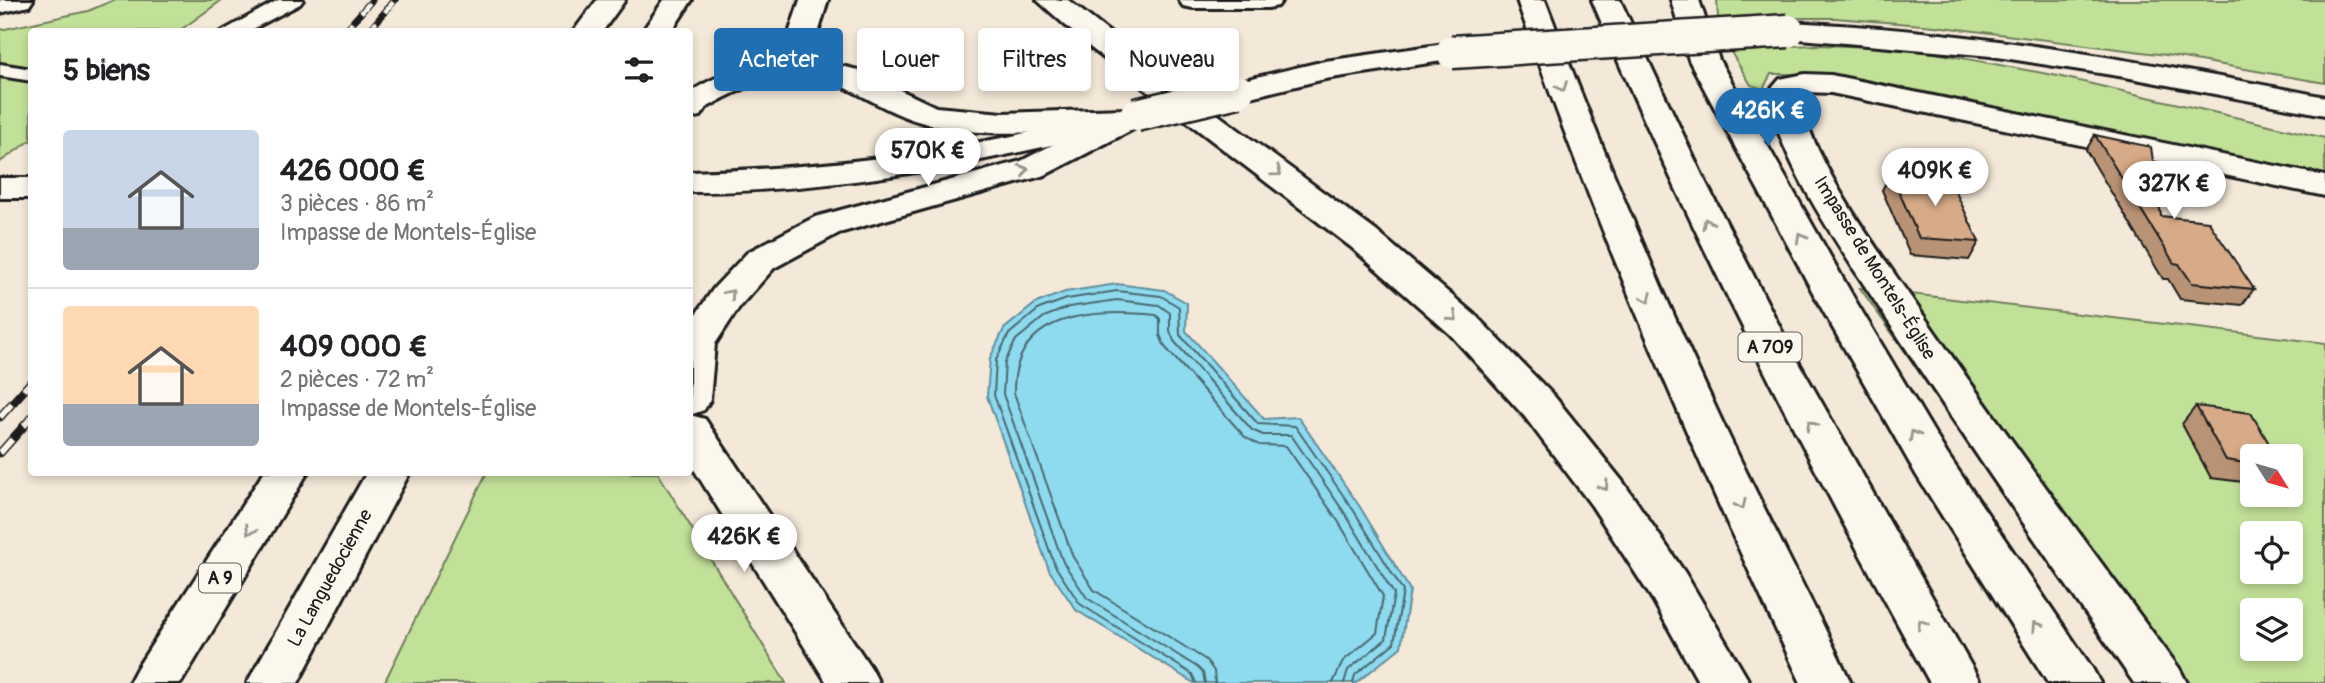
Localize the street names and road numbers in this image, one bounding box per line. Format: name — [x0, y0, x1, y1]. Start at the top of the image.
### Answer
street label: Impasse de Montels-Église — [1809, 172, 1942, 365]
road number: A 709 — [1738, 332, 1802, 362]
street label: La Languedocienne — [282, 504, 378, 651]
road number: A 9 — [199, 564, 241, 592]

